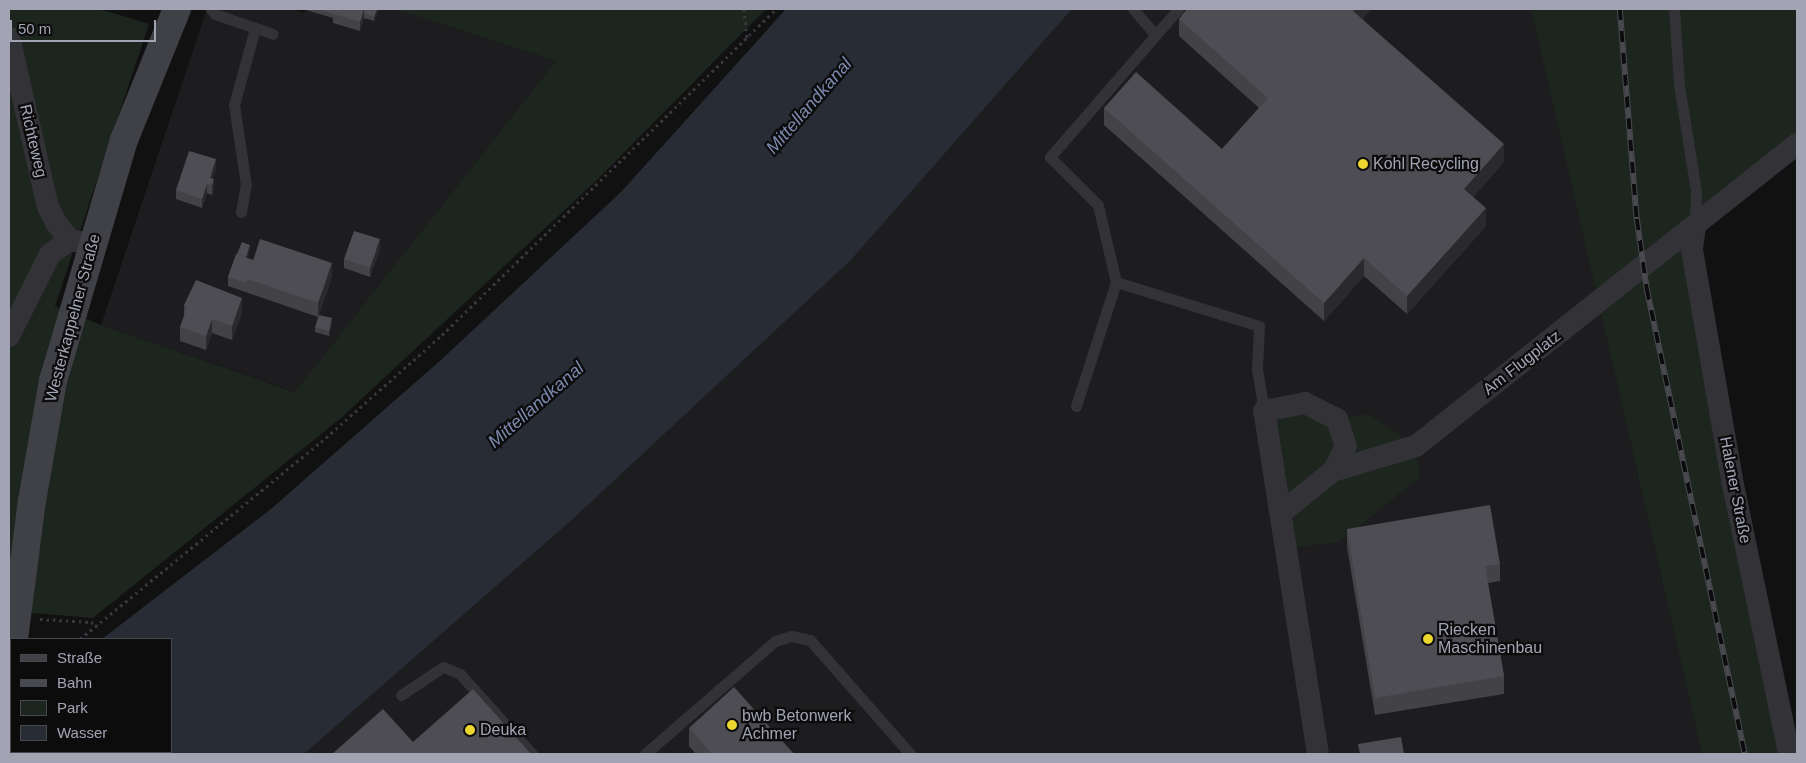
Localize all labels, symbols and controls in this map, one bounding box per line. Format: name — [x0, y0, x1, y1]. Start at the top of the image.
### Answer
scale bar — [12, 10, 159, 42]
text: 50 m — [18, 20, 51, 37]
water label: Mittellandkanal — [761, 54, 857, 158]
street label: Richteweg — [15, 102, 51, 180]
place label: Kohl Recycling — [1373, 154, 1479, 174]
marker: Kohl Recycling — [1357, 158, 1369, 170]
street label: Westerkappelner Straße — [41, 232, 105, 404]
street label: Am Flugplatz — [1479, 327, 1565, 399]
water label: Mittellandkanal — [484, 357, 588, 453]
street label: Halener Straße — [1715, 435, 1755, 545]
place label: Riecken Maschinenbau — [1438, 620, 1542, 658]
marker: Riecken Maschinenbau — [1422, 633, 1434, 645]
legend — [10, 638, 172, 753]
text: Straße — [57, 649, 102, 666]
text: Bahn — [57, 674, 92, 691]
text: Park — [57, 699, 88, 716]
place label: bwb Betonwerk Achmer — [742, 706, 851, 744]
marker: bwb Betonwerk Achmer — [726, 719, 738, 731]
place label: Deuka — [480, 720, 526, 740]
text: Wasser — [57, 724, 107, 741]
marker: Deuka — [464, 724, 476, 736]

